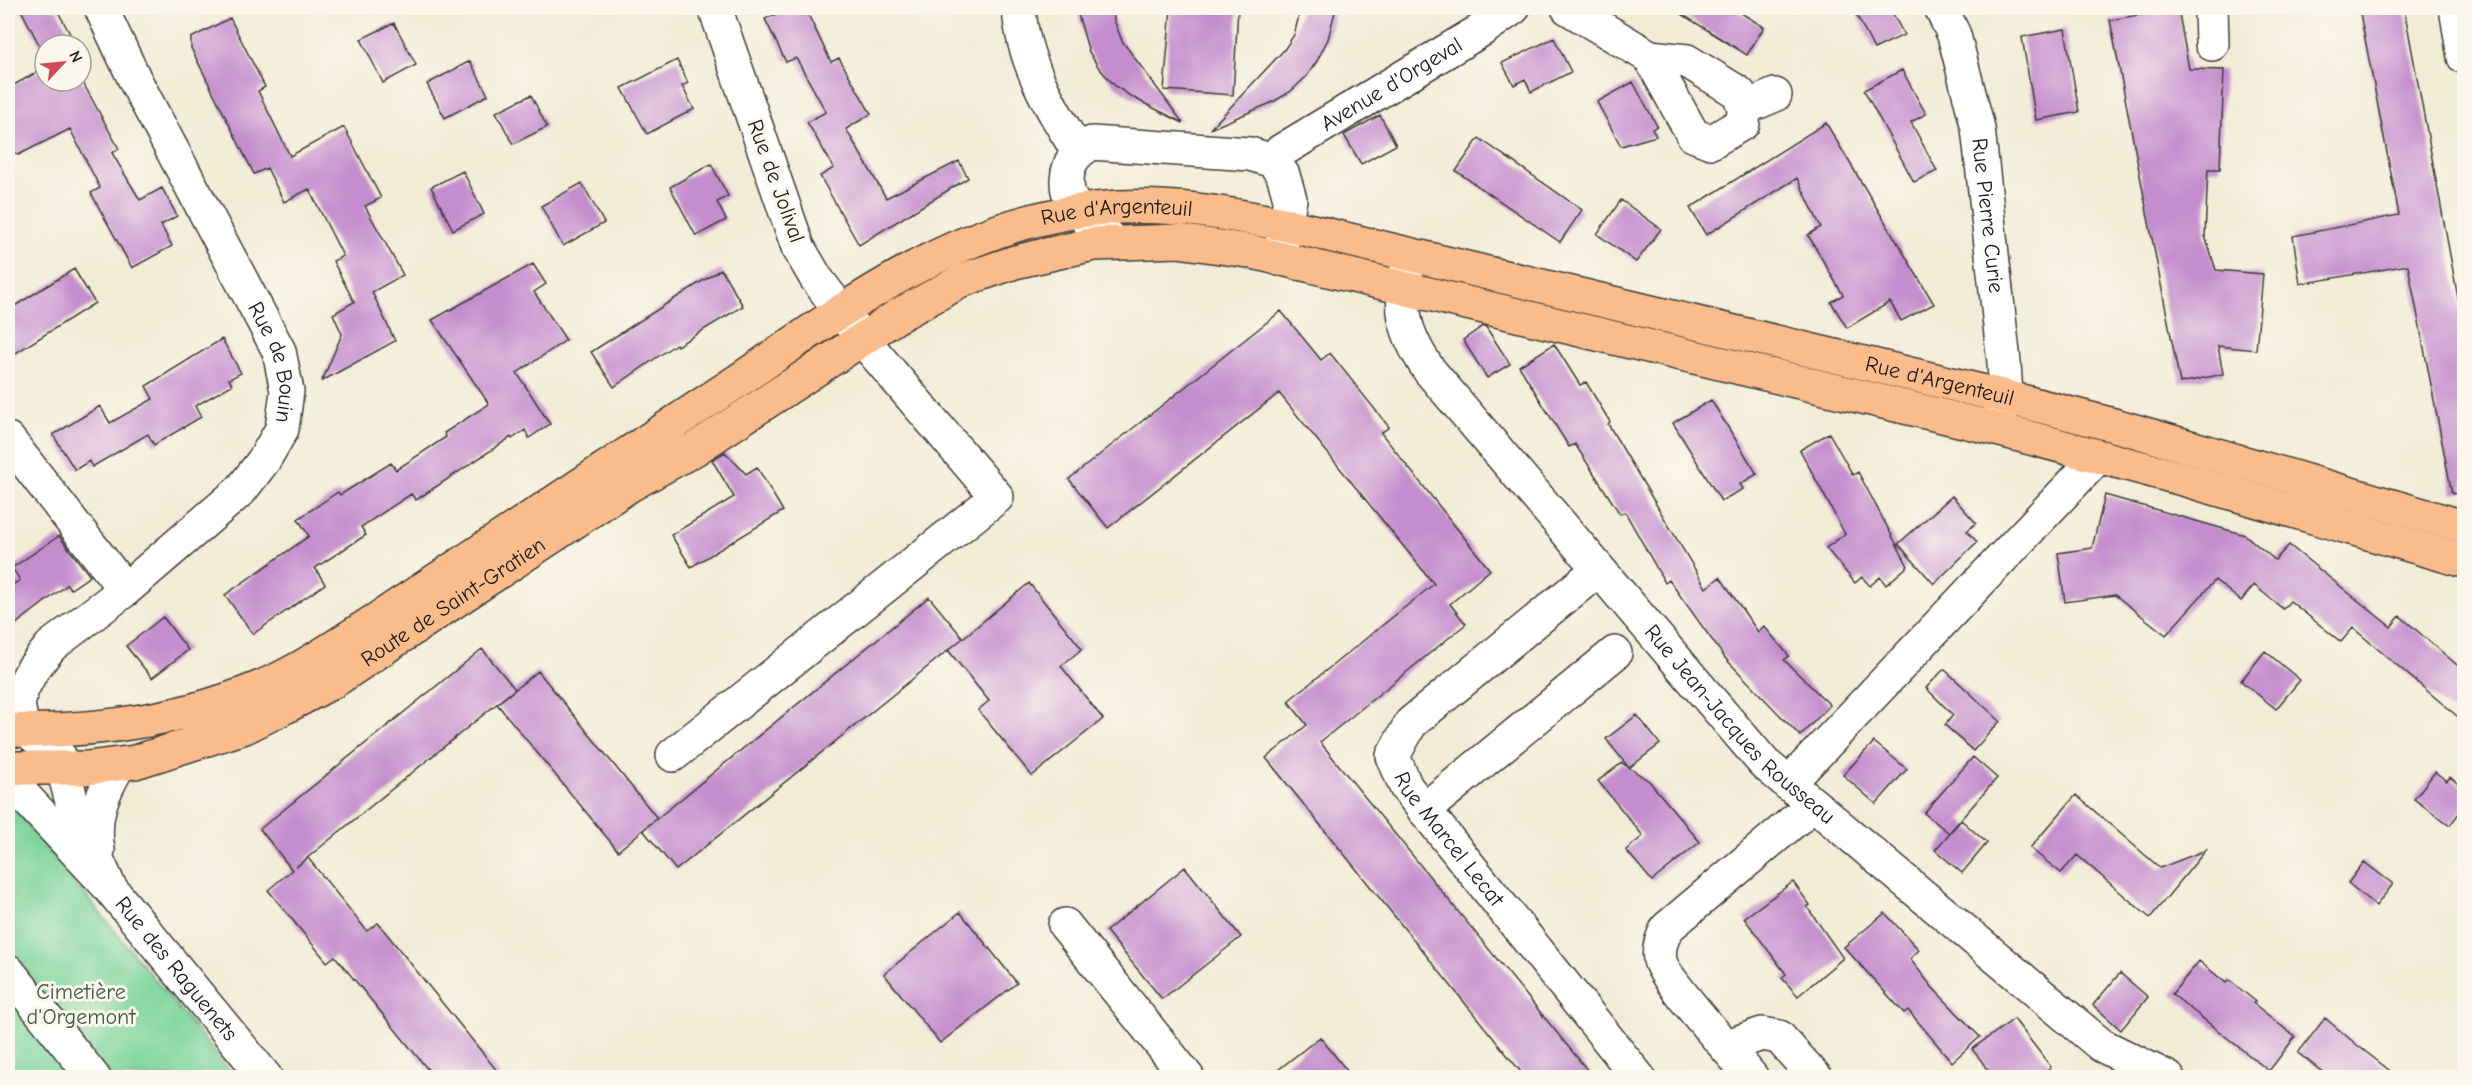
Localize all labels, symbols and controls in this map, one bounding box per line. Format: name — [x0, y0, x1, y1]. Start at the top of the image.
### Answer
street label: Avenue d'Orgeval — [1316, 32, 1467, 137]
north arrow — [33, 33, 93, 93]
text: N — [65, 48, 86, 65]
street label: Rue de Jolival — [742, 116, 810, 246]
street label: Rue Pierre Curie — [1966, 136, 2009, 294]
street label: Rue d'Argenteuil — [1038, 193, 1194, 231]
street label: Rue de Bouin — [242, 297, 300, 424]
street label: Rue d'Argenteuil — [1863, 351, 2017, 412]
street label: Route de Saint-Gratien — [356, 532, 550, 672]
street label: Rue Jean-Jacques Rousseau — [1639, 619, 1840, 830]
street label: Rue Marcel Lecat — [1388, 768, 1510, 912]
street label: Rue des Raguenets — [110, 891, 243, 1046]
park label: Cimetière d'Orgemont — [26, 979, 136, 1030]

